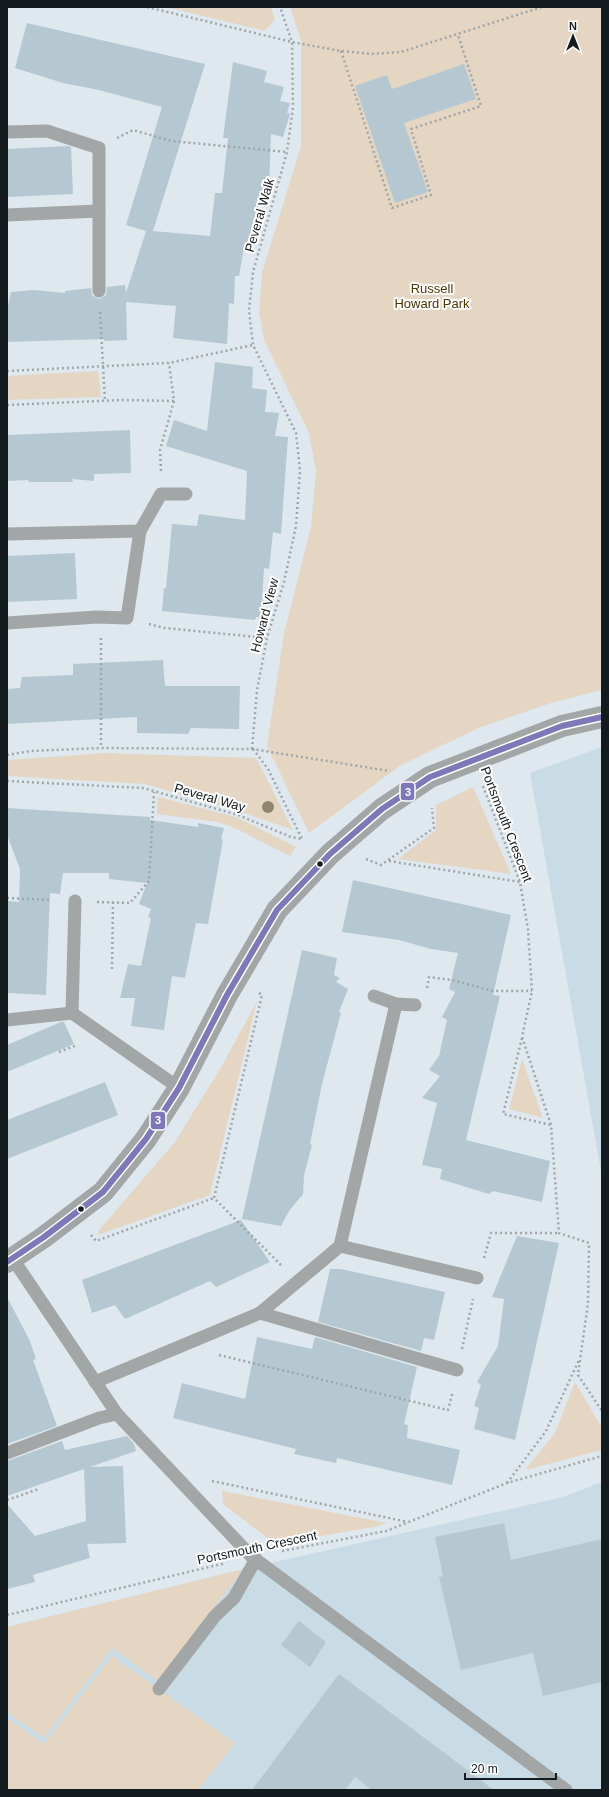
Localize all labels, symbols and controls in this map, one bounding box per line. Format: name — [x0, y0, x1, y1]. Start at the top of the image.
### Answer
north arrow — [553, 16, 593, 56]
text: N — [569, 20, 577, 32]
street label: Peveral Walk — [242, 176, 277, 254]
park label: Russell Howard Park — [394, 281, 470, 311]
street label: Howard View — [247, 576, 282, 654]
street label: Portsmouth Crescent — [478, 764, 536, 884]
street label: Peveral Way — [173, 780, 248, 815]
line badge: 3 — [400, 782, 415, 801]
text: 3 — [405, 786, 411, 798]
unlabelled marker — [315, 859, 325, 869]
line badge: 3 — [150, 1111, 166, 1130]
text: 3 — [155, 1114, 161, 1126]
unlabelled marker — [76, 1204, 86, 1214]
street label: Portsmouth Crescent — [196, 1527, 319, 1568]
scale bar — [465, 1755, 556, 1781]
text: 20 m — [471, 1762, 498, 1776]

